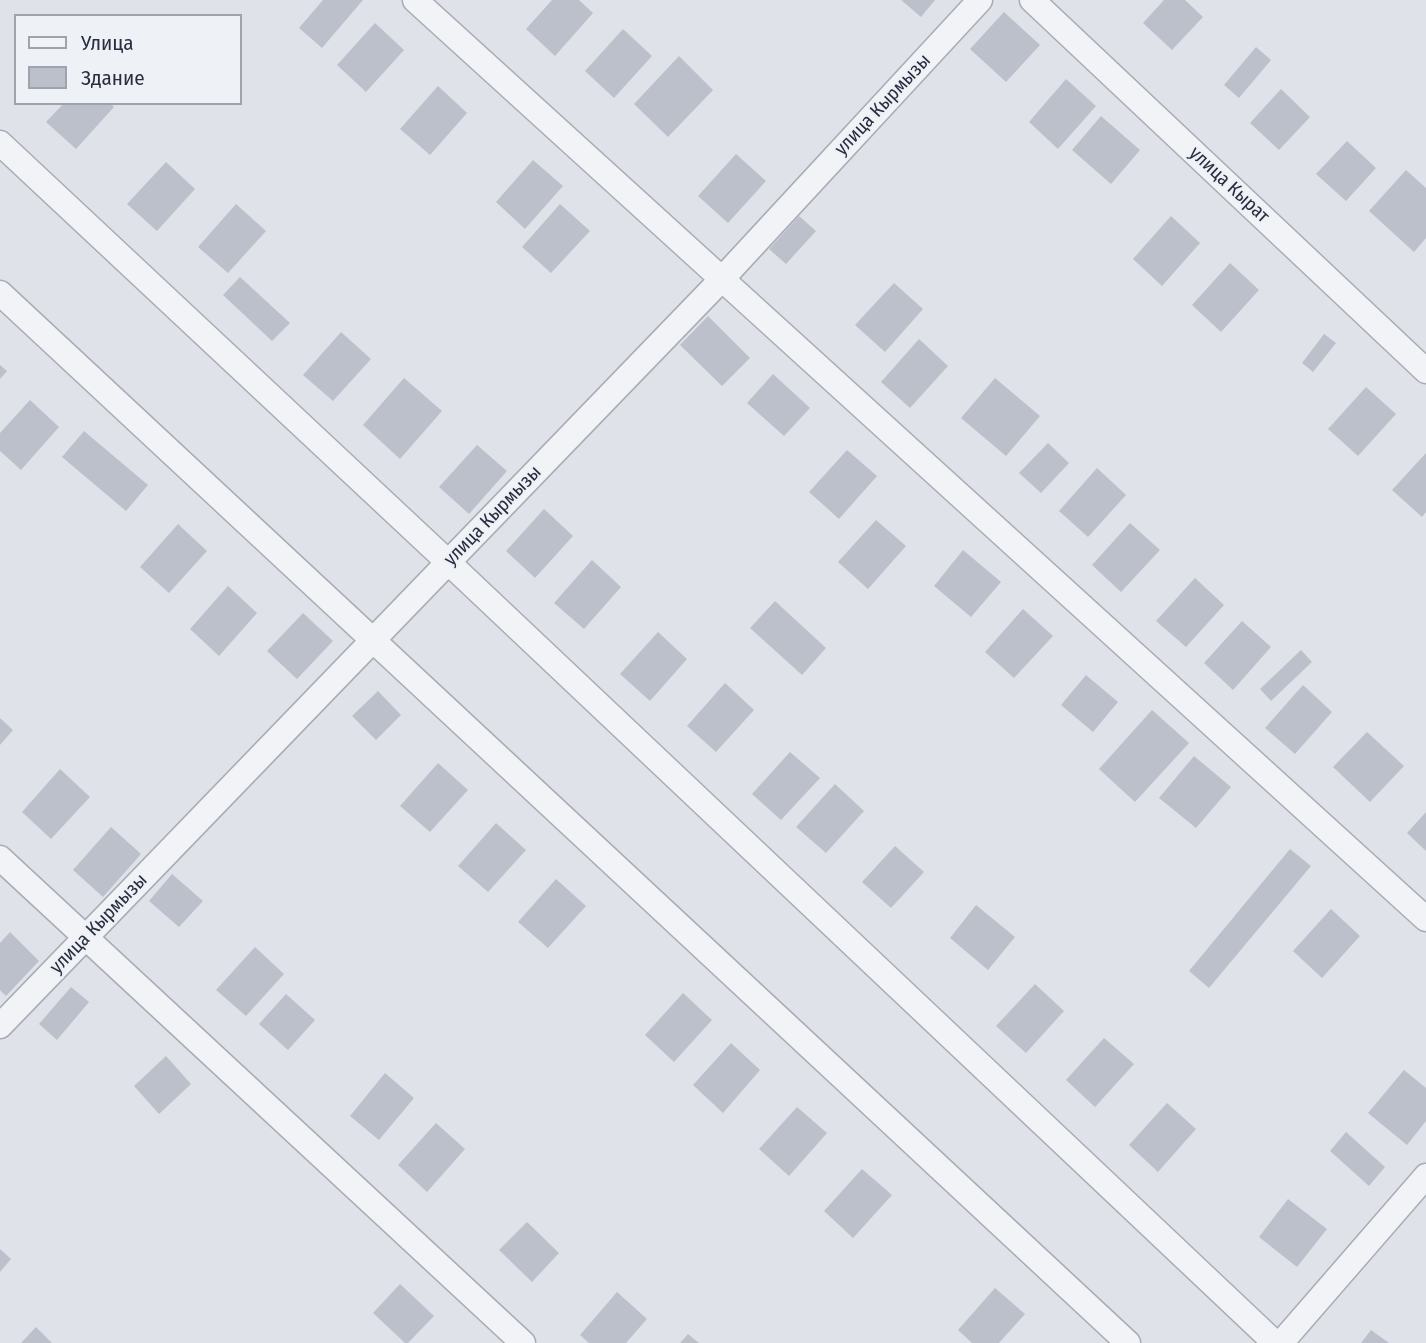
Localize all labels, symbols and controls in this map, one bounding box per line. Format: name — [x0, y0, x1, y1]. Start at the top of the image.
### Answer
legend — [14, 14, 242, 105]
text: Улица — [81, 30, 134, 56]
street label: улица Кырмызы — [830, 50, 936, 160]
text: Здание — [81, 65, 145, 91]
street label: улица Кырат — [1184, 142, 1274, 228]
street label: улица Кырмызы — [440, 461, 546, 571]
street label: улица Кырмызы — [46, 869, 152, 979]

